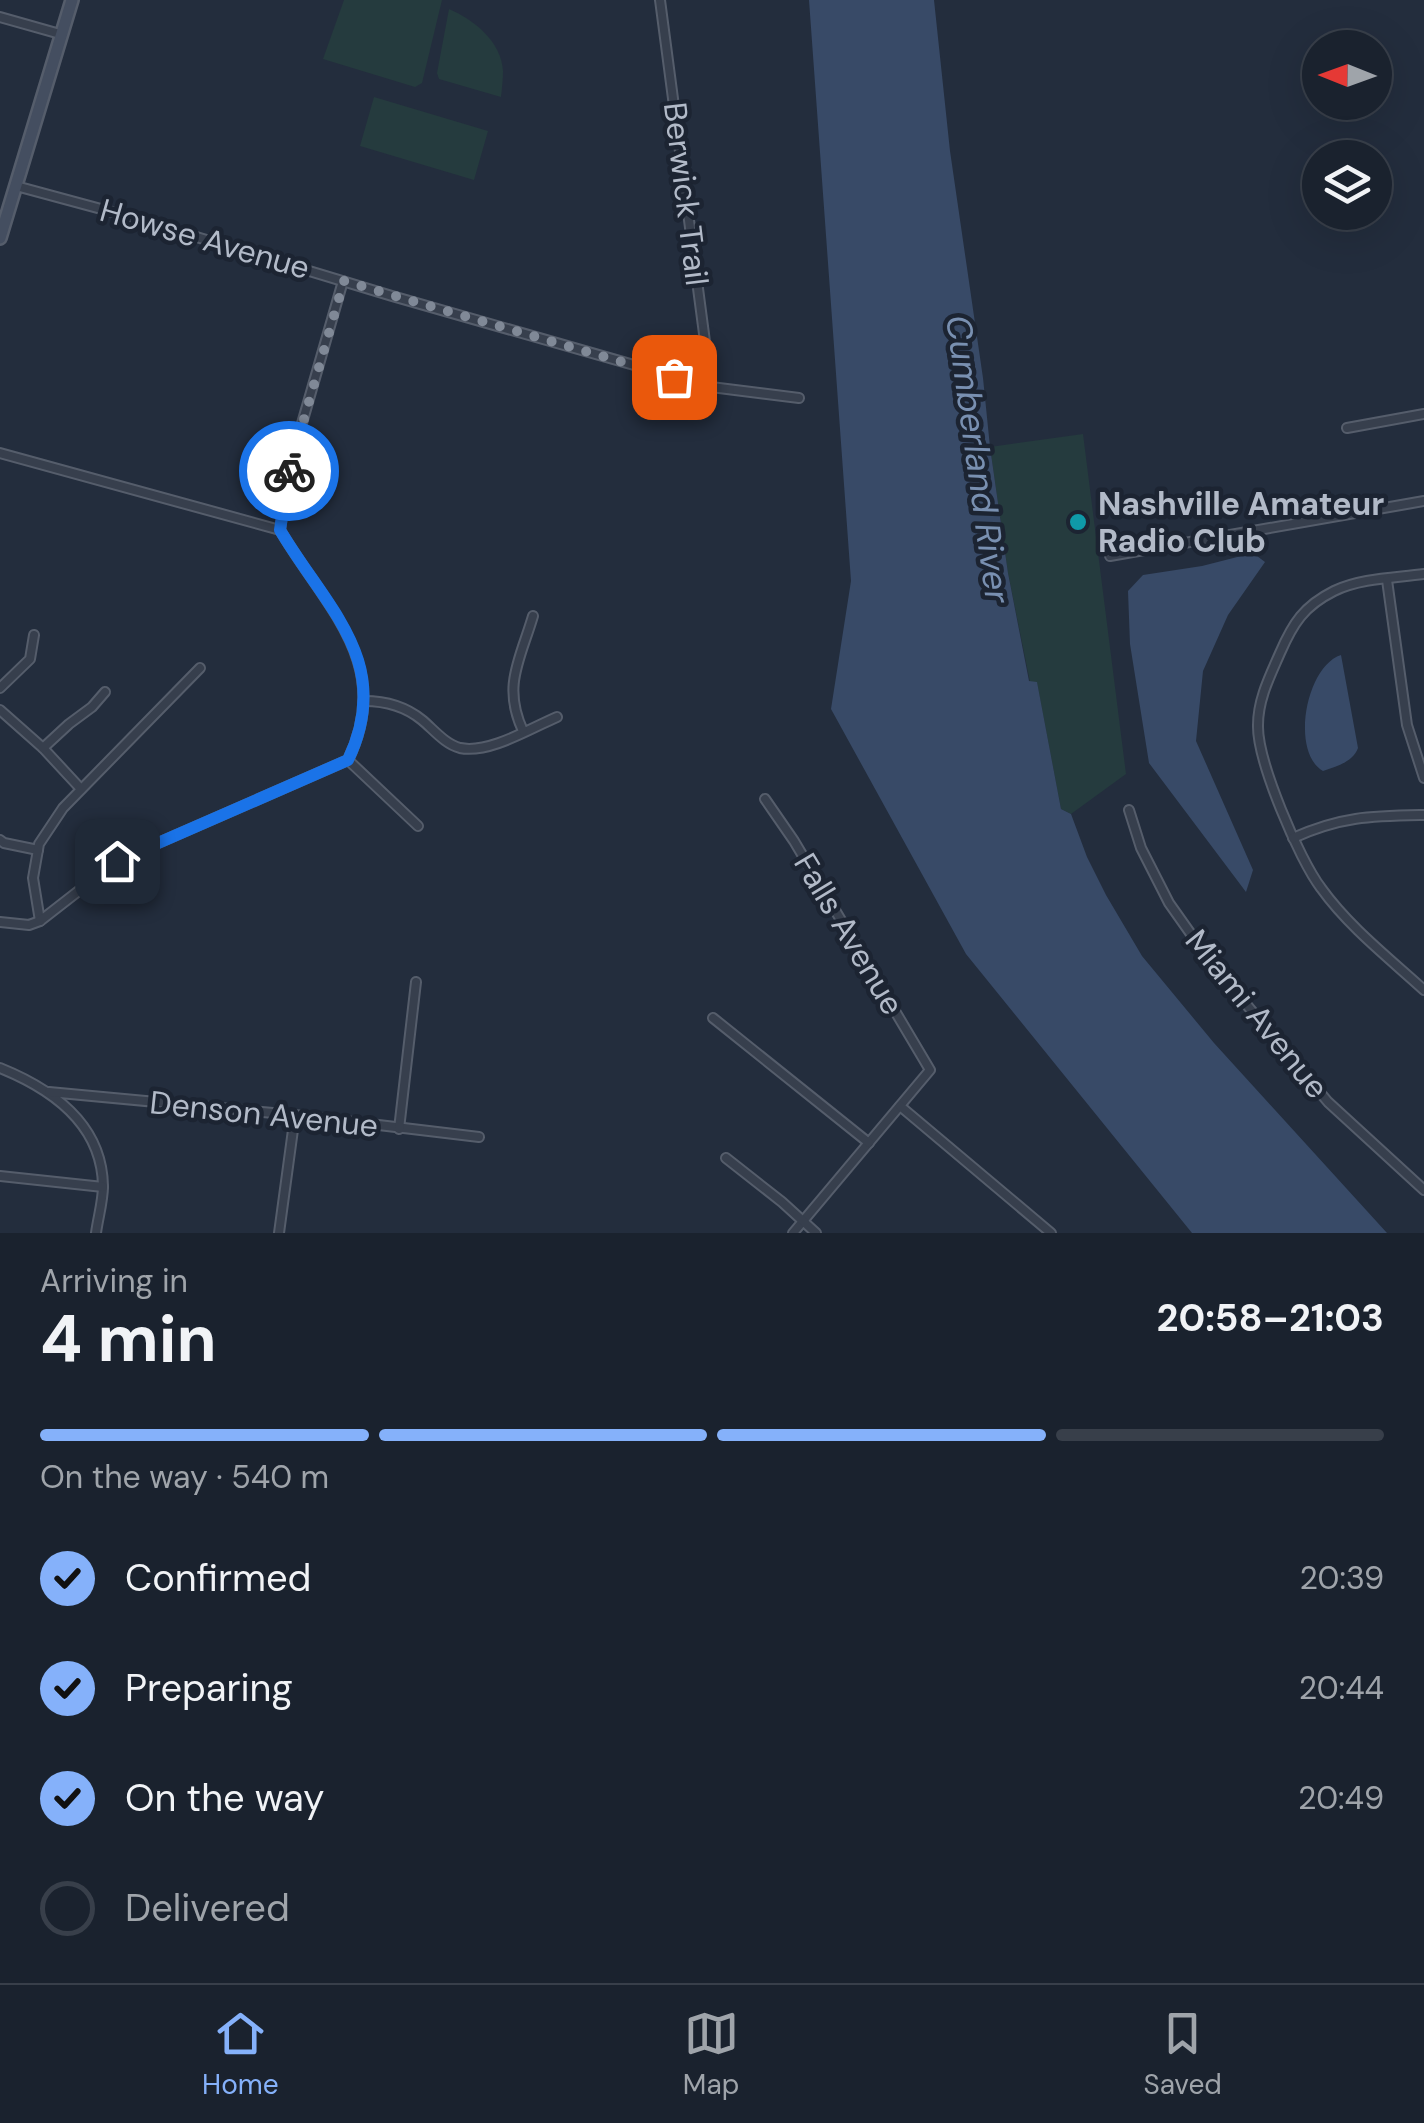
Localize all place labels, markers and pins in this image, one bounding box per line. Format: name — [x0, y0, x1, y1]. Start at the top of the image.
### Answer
pin — [632, 335, 717, 420]
place label: Nashville Amateur Radio Club — [1098, 483, 1384, 562]
marker: Nashville Amateur Radio Club — [1067, 511, 1089, 533]
pin — [75, 819, 160, 904]

